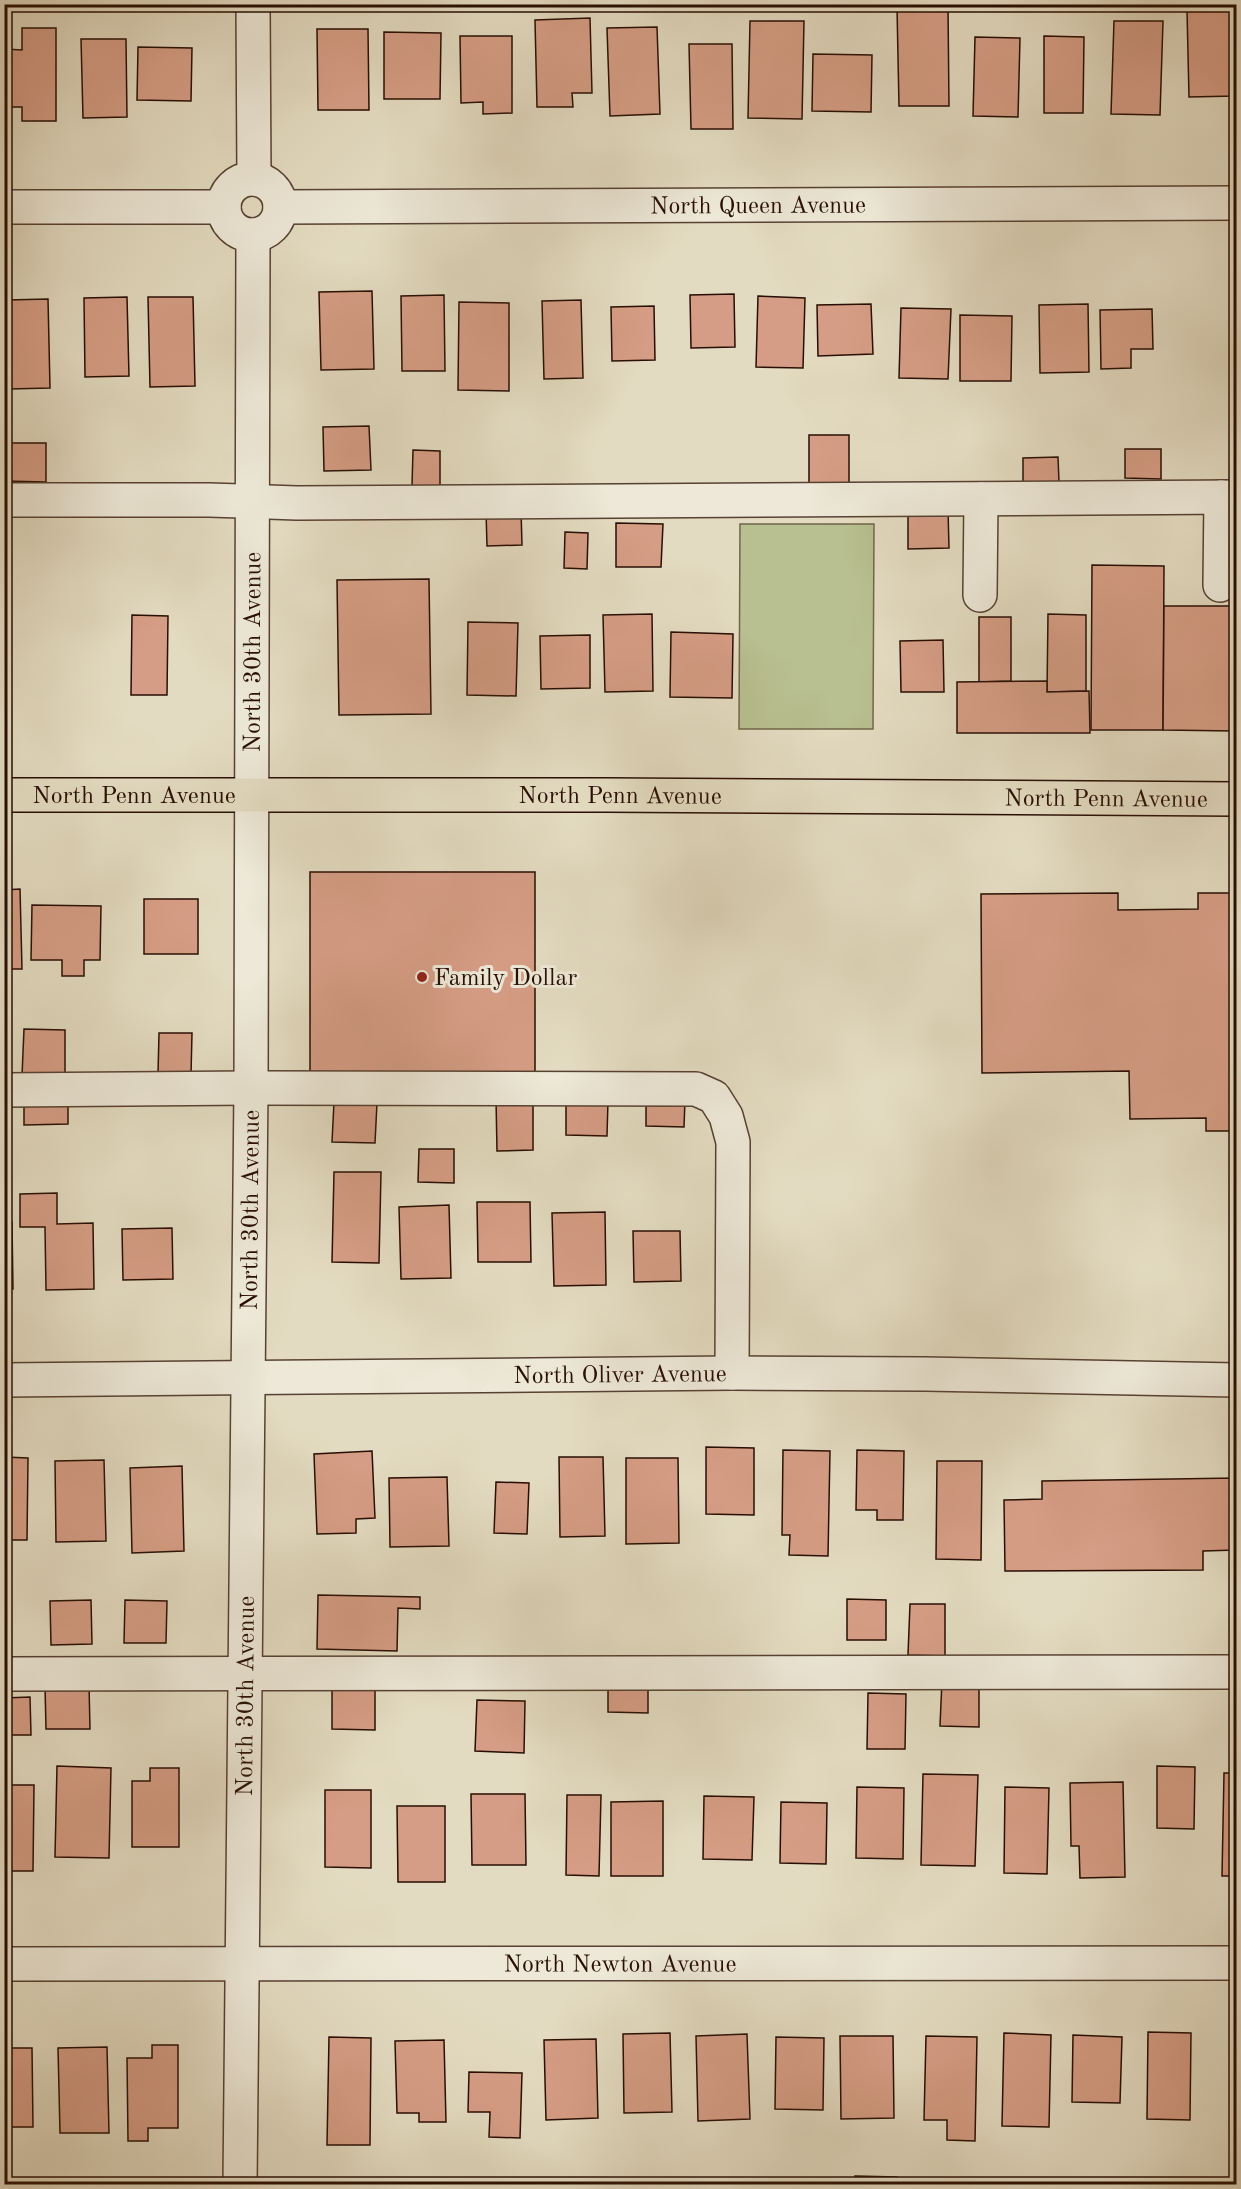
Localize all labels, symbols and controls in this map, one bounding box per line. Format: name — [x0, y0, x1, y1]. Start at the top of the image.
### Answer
street label: North Queen Avenue — [650, 195, 866, 219]
street label: North 30th Avenue — [242, 552, 266, 752]
street label: North Penn Avenue — [32, 785, 236, 809]
street label: North Penn Avenue — [518, 785, 722, 810]
street label: North Penn Avenue — [1004, 788, 1208, 813]
place label: Family Dollar — [434, 967, 577, 991]
marker: Family Dollar — [415, 970, 429, 984]
street label: North 30th Avenue — [239, 1110, 265, 1311]
street label: North Oliver Avenue — [513, 1363, 727, 1389]
street label: North 30th Avenue — [234, 1596, 260, 1797]
street label: North Newton Avenue — [504, 1953, 736, 1978]

